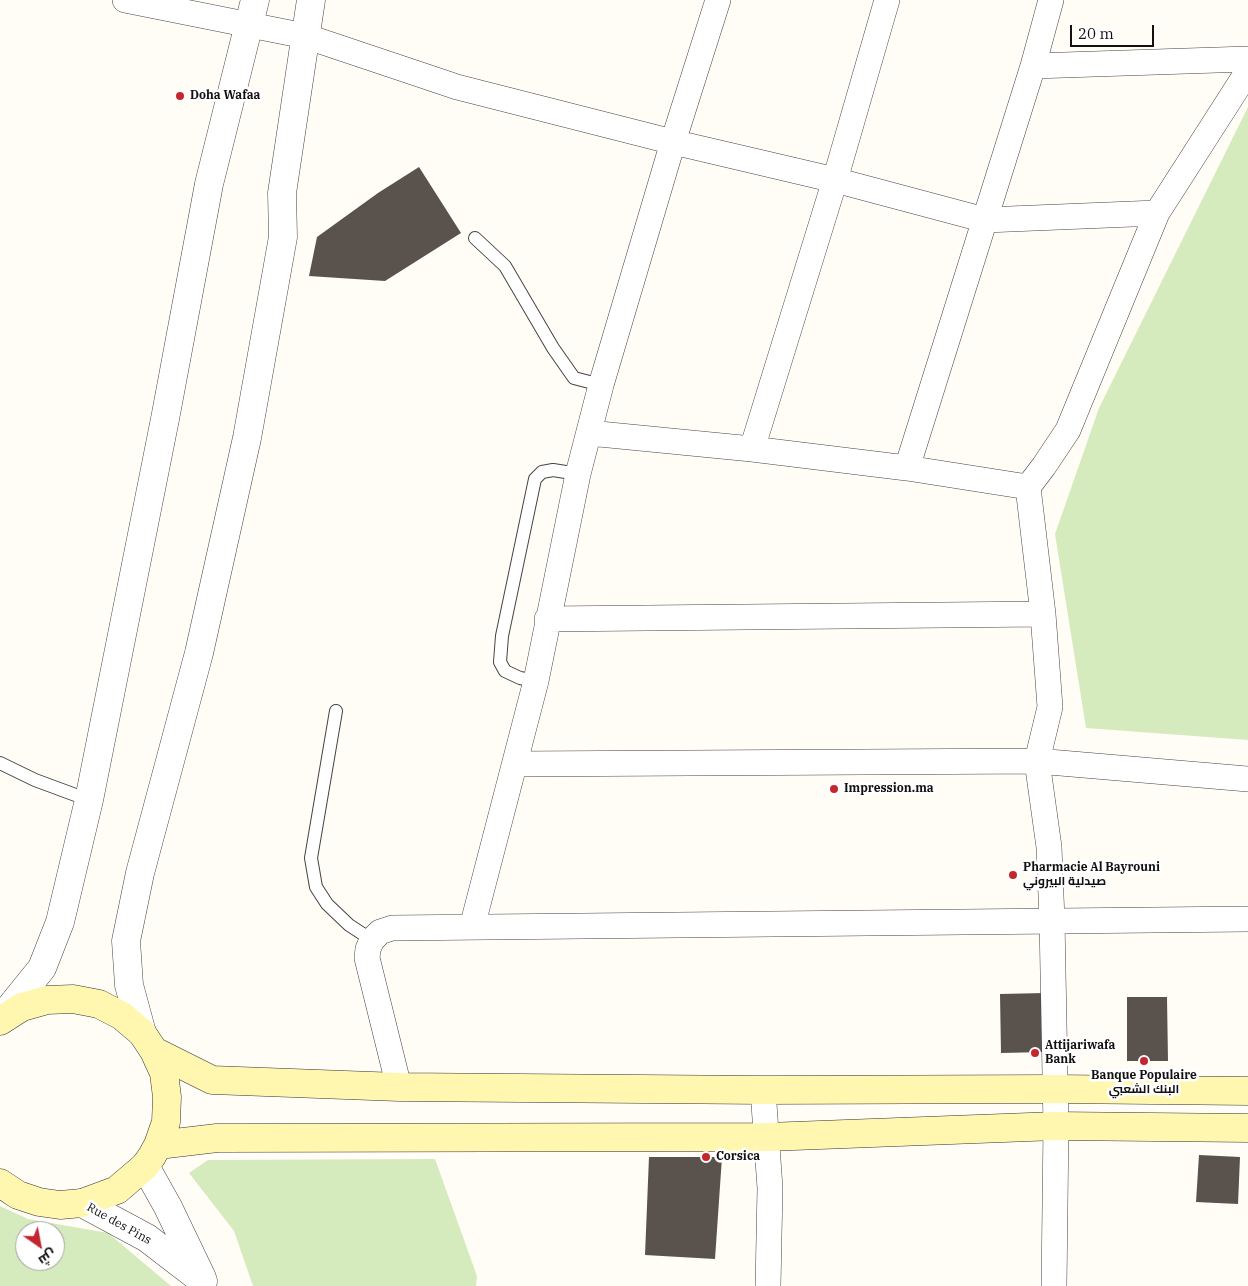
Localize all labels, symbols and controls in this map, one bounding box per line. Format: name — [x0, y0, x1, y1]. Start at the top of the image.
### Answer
scale bar — [1073, 15, 1157, 47]
text: 20 m — [1078, 24, 1114, 43]
place label: Doha Wafaa — [190, 89, 260, 103]
marker: Doha Wafaa — [174, 90, 186, 102]
place label: Impression.ma — [844, 782, 934, 796]
marker: Impression.ma — [828, 783, 840, 795]
place label: Pharmacie Al Bayrouni صيدلية البيروني — [1023, 861, 1160, 889]
marker: Pharmacie Al Bayrouni صيدلية البيروني — [1007, 869, 1019, 881]
place label: Attijariwafa Bank — [1045, 1039, 1115, 1067]
marker: Attijariwafa Bank — [1029, 1047, 1041, 1059]
marker: Banque Populaire البنك الشعبي — [1138, 1055, 1150, 1067]
place label: Banque Populaire البنك الشعبي — [1091, 1069, 1197, 1097]
place label: Corsica — [716, 1150, 760, 1164]
marker: Corsica — [700, 1151, 712, 1163]
street label: Rue des Pins — [84, 1200, 154, 1248]
north arrow — [15, 1221, 65, 1271]
text: ش — [35, 1245, 60, 1270]

